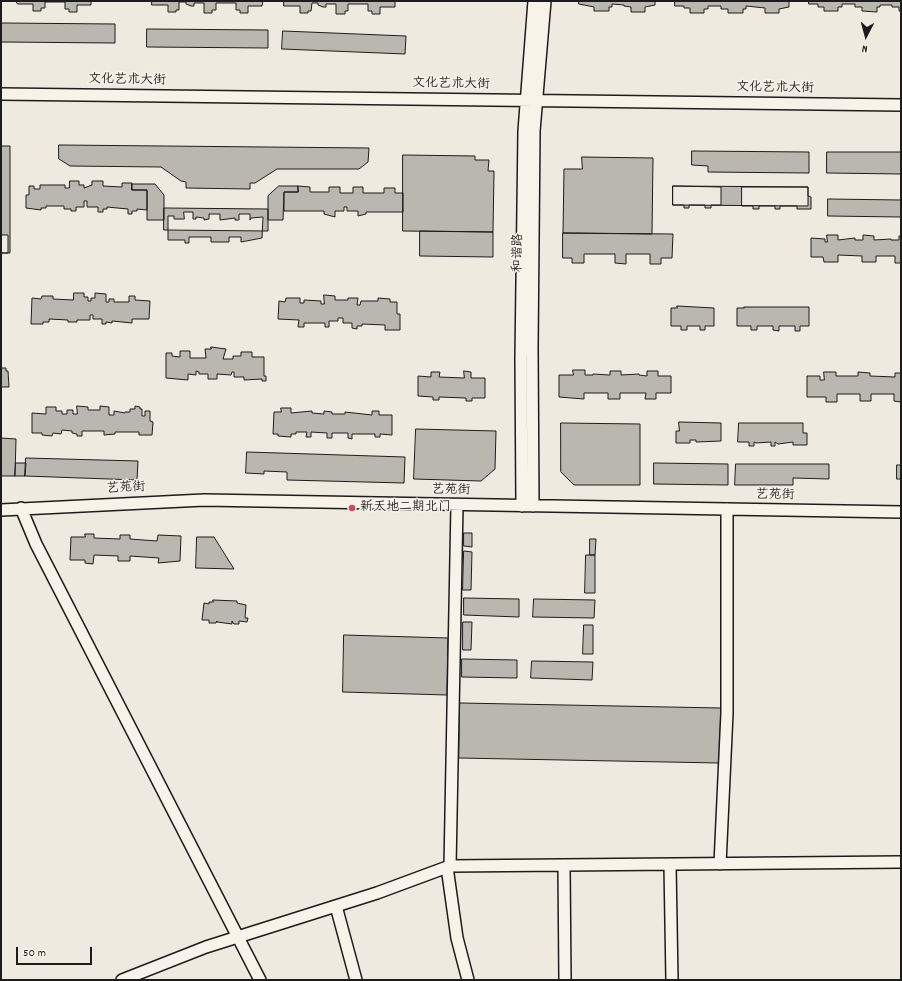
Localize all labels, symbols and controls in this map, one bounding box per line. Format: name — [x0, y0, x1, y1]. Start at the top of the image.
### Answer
north arrow — [846, 16, 886, 56]
text: N — [861, 40, 868, 56]
street label: 文化艺术大街 — [88, 73, 166, 89]
street label: 文化艺术大街 — [412, 77, 490, 93]
street label: 文化艺术大街 — [736, 81, 814, 97]
street label: 和谐路 — [511, 233, 527, 273]
street label: 艺苑街 — [106, 480, 146, 498]
street label: 艺苑街 — [431, 483, 471, 499]
street label: 艺苑街 — [755, 488, 795, 504]
place label: 新天地二期北门 — [360, 500, 451, 516]
marker: 新天地二期北门 — [347, 503, 357, 513]
scale bar — [18, 939, 94, 965]
text: 50 m — [23, 945, 46, 962]

